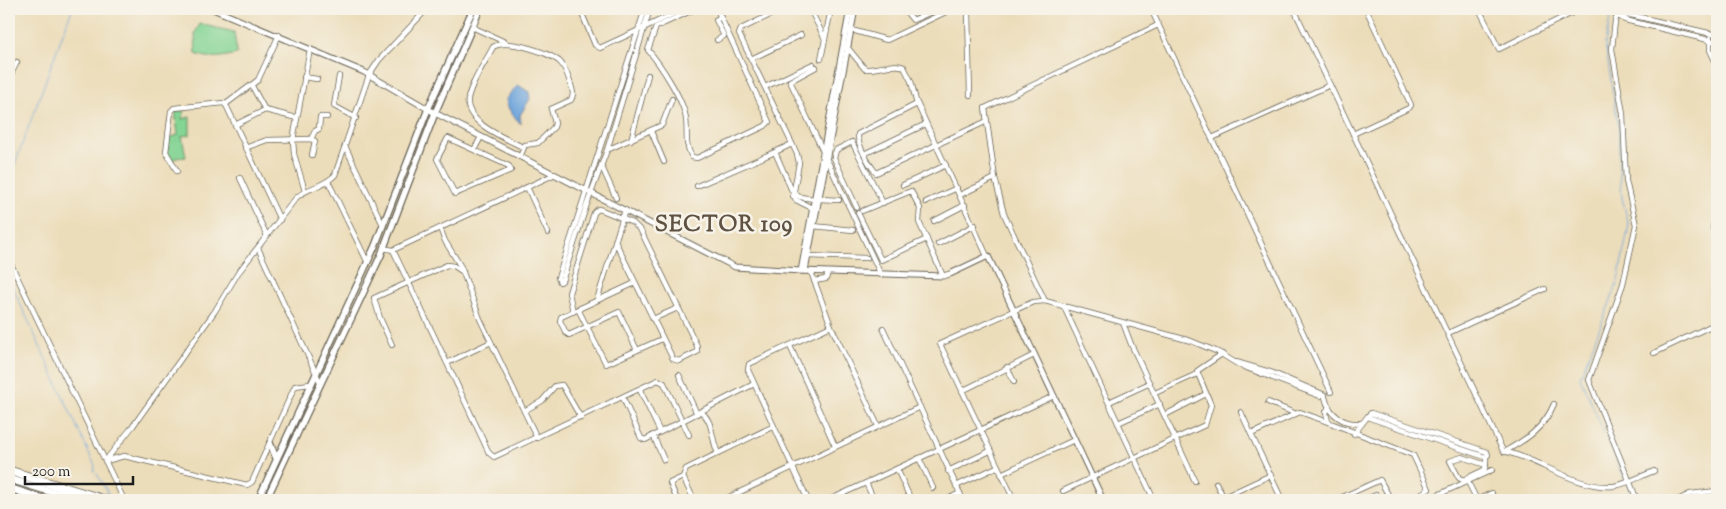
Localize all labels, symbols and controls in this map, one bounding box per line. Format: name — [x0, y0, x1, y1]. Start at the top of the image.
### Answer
district label: SECTOR 109 — [655, 210, 793, 242]
scale bar — [25, 454, 132, 486]
text: 200 m — [32, 462, 71, 483]

